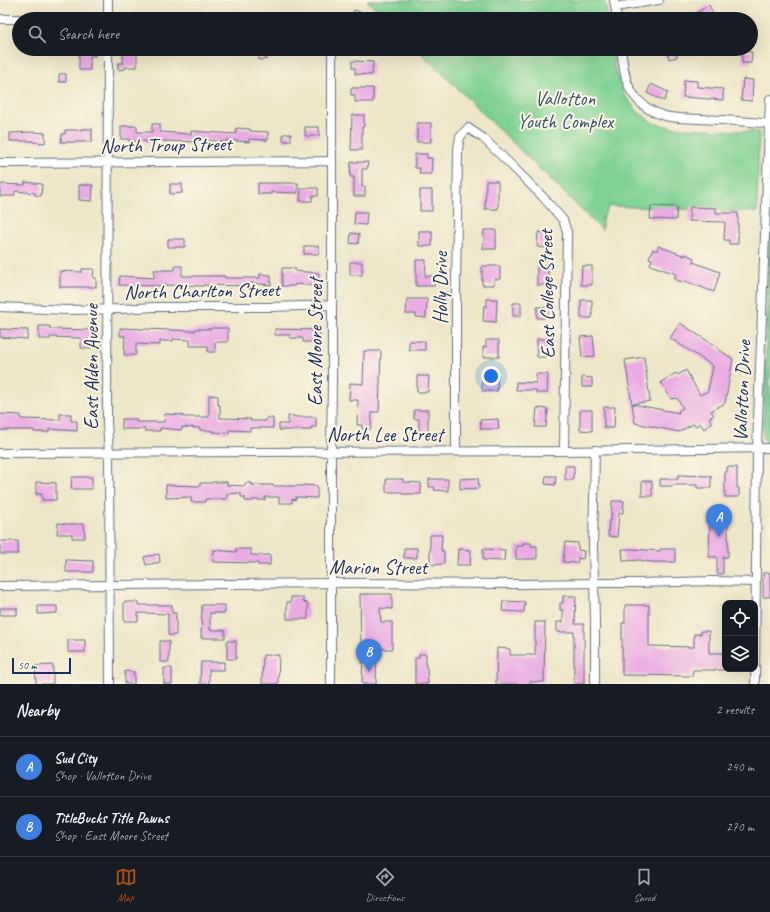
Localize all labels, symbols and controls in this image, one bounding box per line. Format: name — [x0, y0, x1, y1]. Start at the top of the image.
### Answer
search box — [12, 12, 758, 56]
icon: search — [26, 23, 48, 45]
text: Search here — [58, 25, 119, 44]
park label: Vallotton Youth Complex — [517, 86, 615, 134]
street label: North Troup Street — [100, 131, 234, 159]
street label: East College Street — [533, 227, 561, 359]
street label: Holly Drive — [428, 250, 453, 324]
street label: East Moore Street — [303, 275, 328, 406]
street label: North Charlton Street — [124, 277, 282, 305]
street label: East Alden Avenue — [79, 303, 104, 430]
street label: Vallotton Drive — [728, 338, 756, 442]
your location — [481, 366, 501, 386]
street label: North Lee Street — [327, 422, 446, 447]
pin: A — [706, 504, 732, 537]
street label: Marion Street — [329, 555, 429, 580]
map controls — [722, 600, 758, 672]
button: locate — [722, 600, 758, 636]
button: layers — [722, 636, 758, 672]
pin: B — [356, 639, 382, 672]
scale bar — [12, 656, 71, 675]
text: 50 m — [18, 658, 37, 672]
text: Nearby — [16, 700, 59, 721]
text: 2 results — [716, 702, 754, 718]
text: Sud City — [54, 749, 97, 768]
text: A — [26, 759, 32, 775]
text: 240 m — [726, 759, 754, 775]
text: Shop · Vallotton Drive — [54, 768, 151, 784]
text: TitleBucks Title Pawns — [54, 809, 169, 828]
text: B — [26, 819, 32, 835]
text: 270 m — [726, 819, 754, 835]
text: Shop · East Moore Street — [54, 828, 168, 844]
tab: Map — [115, 866, 137, 904]
tab: Directions — [366, 866, 404, 904]
tab: Saved — [633, 866, 655, 904]

